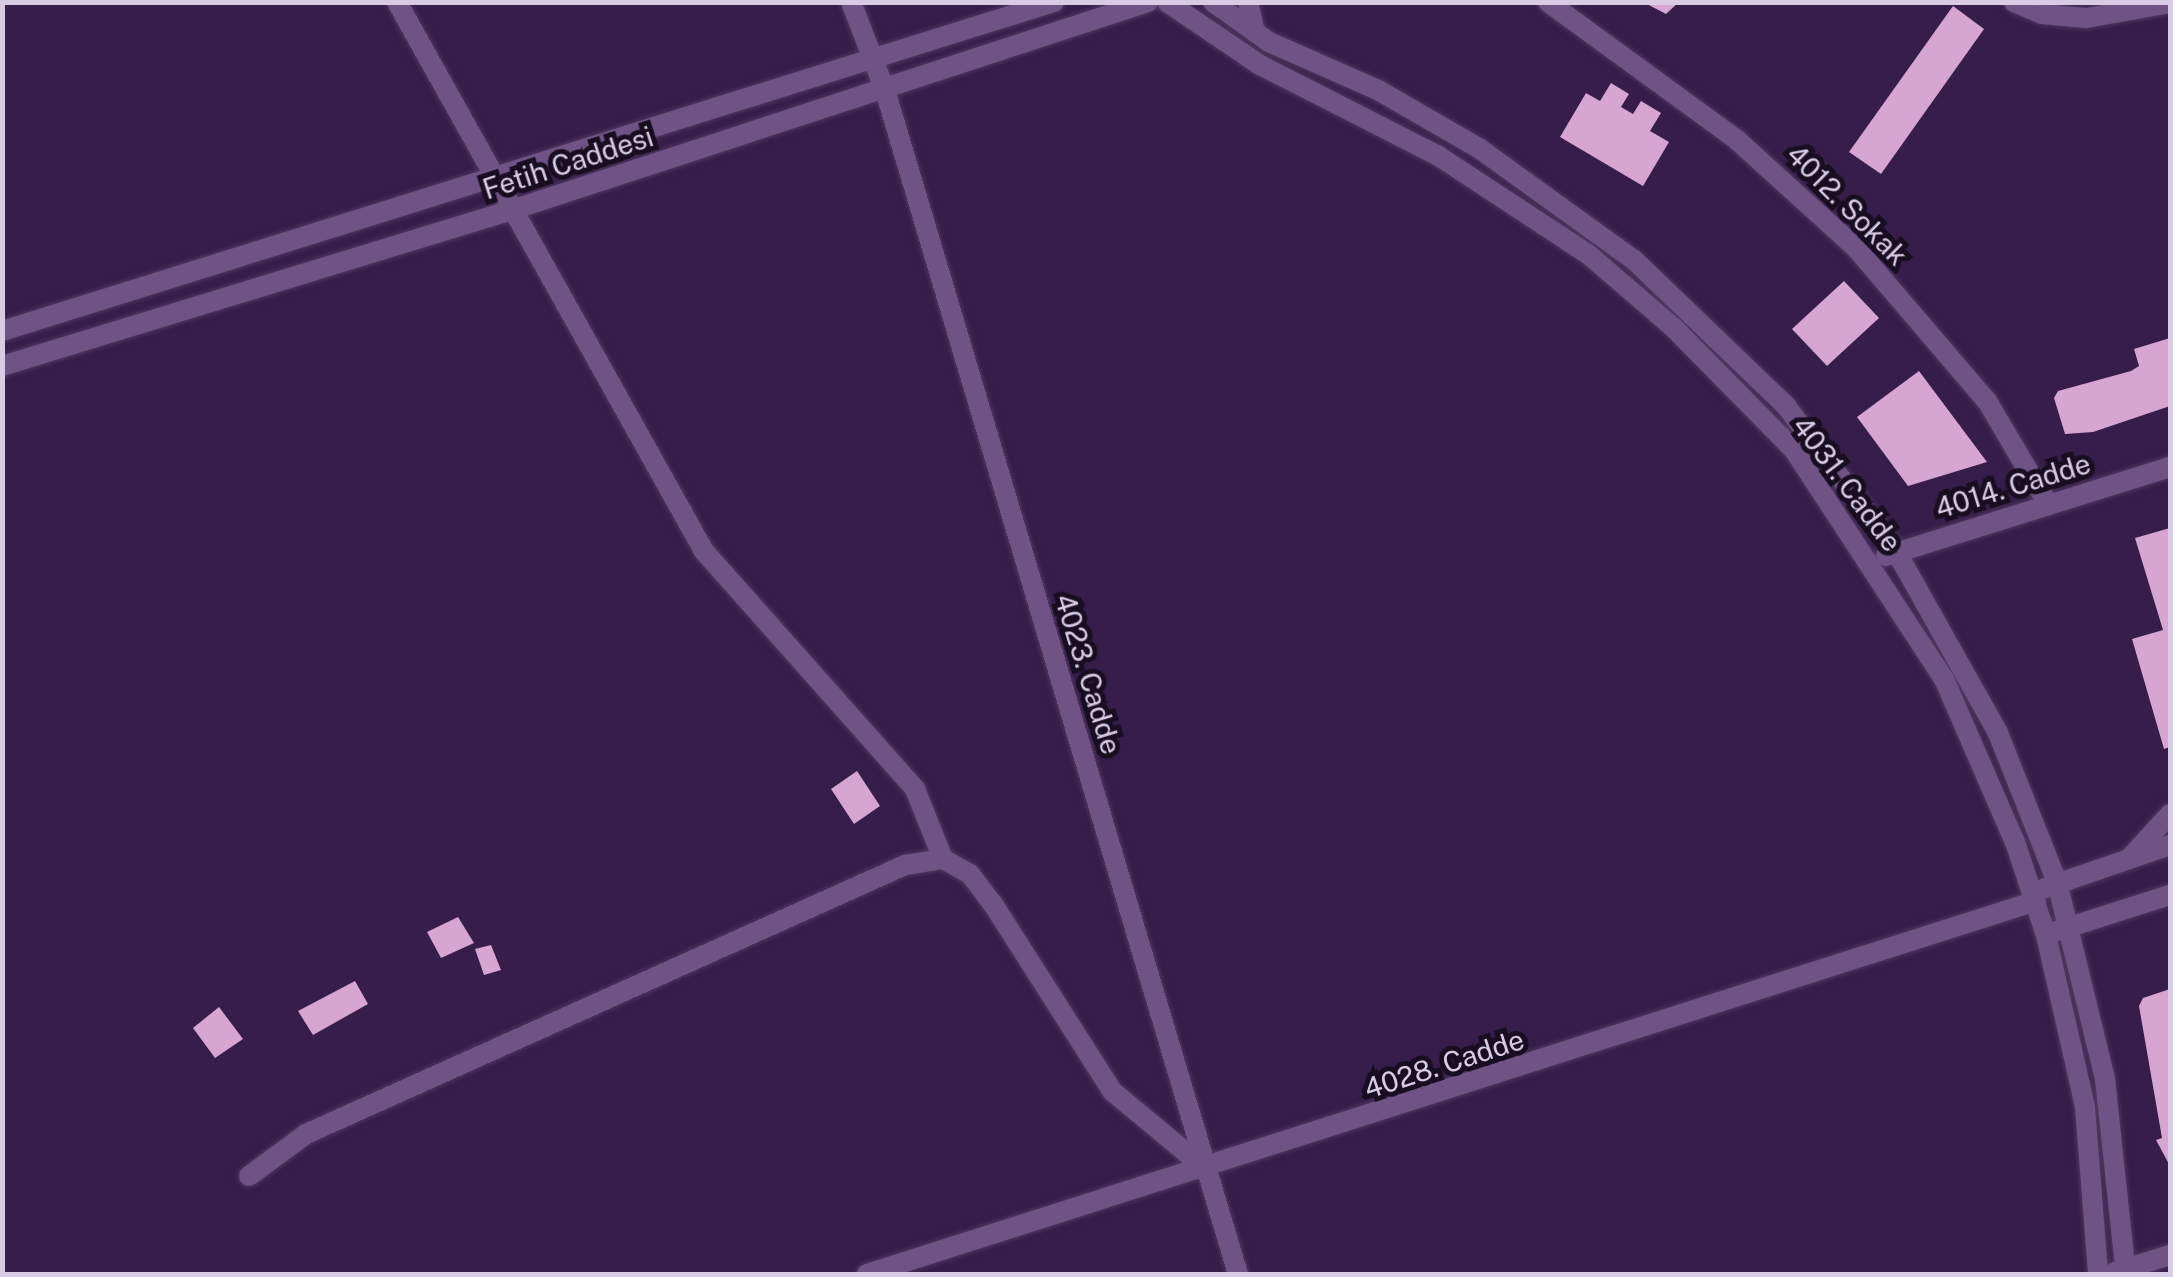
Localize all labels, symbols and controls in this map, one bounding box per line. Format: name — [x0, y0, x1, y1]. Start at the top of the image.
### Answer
street label: Fetih Caddesi — [479, 120, 657, 206]
street label: 4012. Sokak — [1780, 138, 1914, 272]
street label: 4031. Cadde — [1785, 410, 1909, 558]
street label: 4014. Cadde — [1931, 446, 2095, 526]
street label: 4023. Cadde — [1048, 590, 1128, 758]
street label: 4028. Cadde — [1360, 1022, 1528, 1106]

